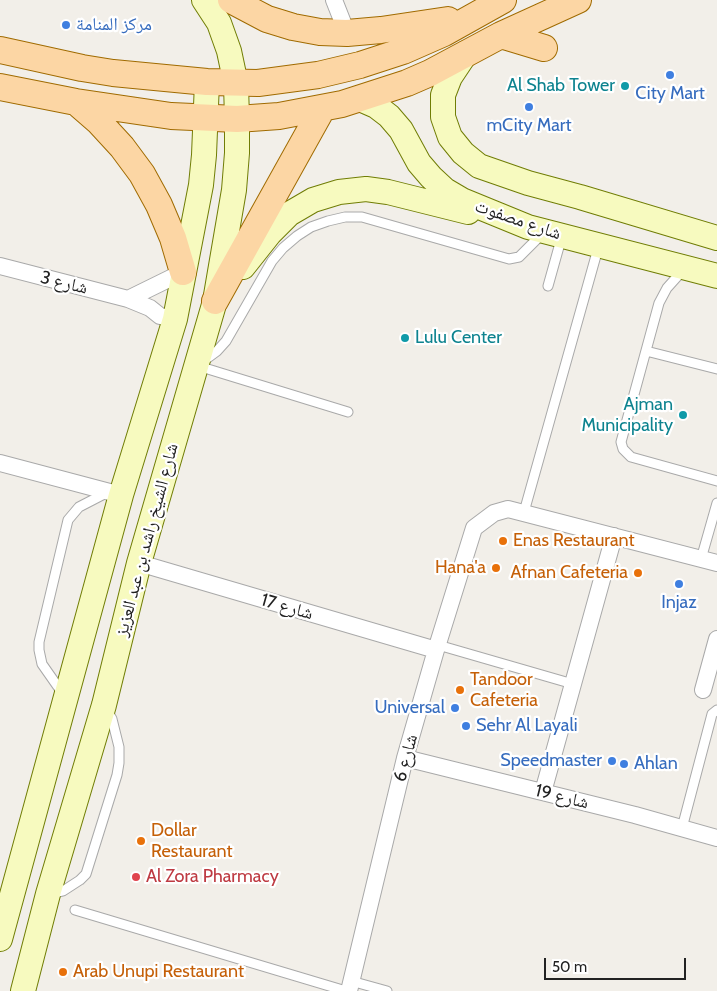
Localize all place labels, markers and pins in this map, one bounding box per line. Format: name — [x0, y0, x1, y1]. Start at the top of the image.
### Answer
place label: مركز المنامة — [76, 14, 152, 36]
marker: مركز المنامة — [60, 19, 72, 31]
marker: City Mart — [664, 69, 676, 81]
place label: Al Shab Tower — [507, 75, 615, 97]
marker: Al Shab Tower — [619, 80, 631, 92]
place label: City Mart — [635, 83, 705, 105]
marker: mCity Mart — [523, 101, 535, 113]
place label: mCity Mart — [486, 115, 572, 137]
place label: Lulu Center — [415, 327, 502, 349]
marker: Lulu Center — [399, 332, 411, 344]
place label: Ajman Municipality — [581, 394, 673, 436]
marker: Ajman Municipality — [677, 409, 689, 421]
place label: Enas Restaurant — [513, 530, 635, 552]
marker: Enas Restaurant — [497, 535, 509, 547]
place label: Hana'a — [435, 557, 486, 579]
marker: Hana'a — [490, 562, 502, 574]
place label: Afnan Cafeteria — [510, 562, 628, 584]
marker: Afnan Cafeteria — [632, 567, 644, 579]
marker: Injaz — [673, 578, 685, 590]
place label: Injaz — [661, 592, 697, 614]
place label: Tandoor Cafeteria — [470, 669, 538, 712]
marker: Tandoor Cafeteria — [454, 684, 466, 696]
place label: Universal — [374, 697, 445, 719]
marker: Universal — [449, 702, 461, 714]
place label: Sehr Al Layali — [476, 715, 577, 737]
marker: Sehr Al Layali — [460, 720, 472, 732]
place label: Speedmaster — [500, 750, 602, 772]
place label: Ahlan — [634, 753, 678, 775]
marker: Speedmaster — [606, 755, 618, 767]
marker: Ahlan — [618, 758, 630, 770]
place label: Dollar Restaurant — [151, 820, 233, 862]
marker: Dollar Restaurant — [135, 835, 147, 847]
place label: Al Zora Pharmacy — [146, 866, 279, 888]
marker: Al Zora Pharmacy — [130, 871, 142, 883]
place label: Arab Unupi Restaurant — [73, 961, 244, 983]
marker: Arab Unupi Restaurant — [57, 966, 69, 978]

